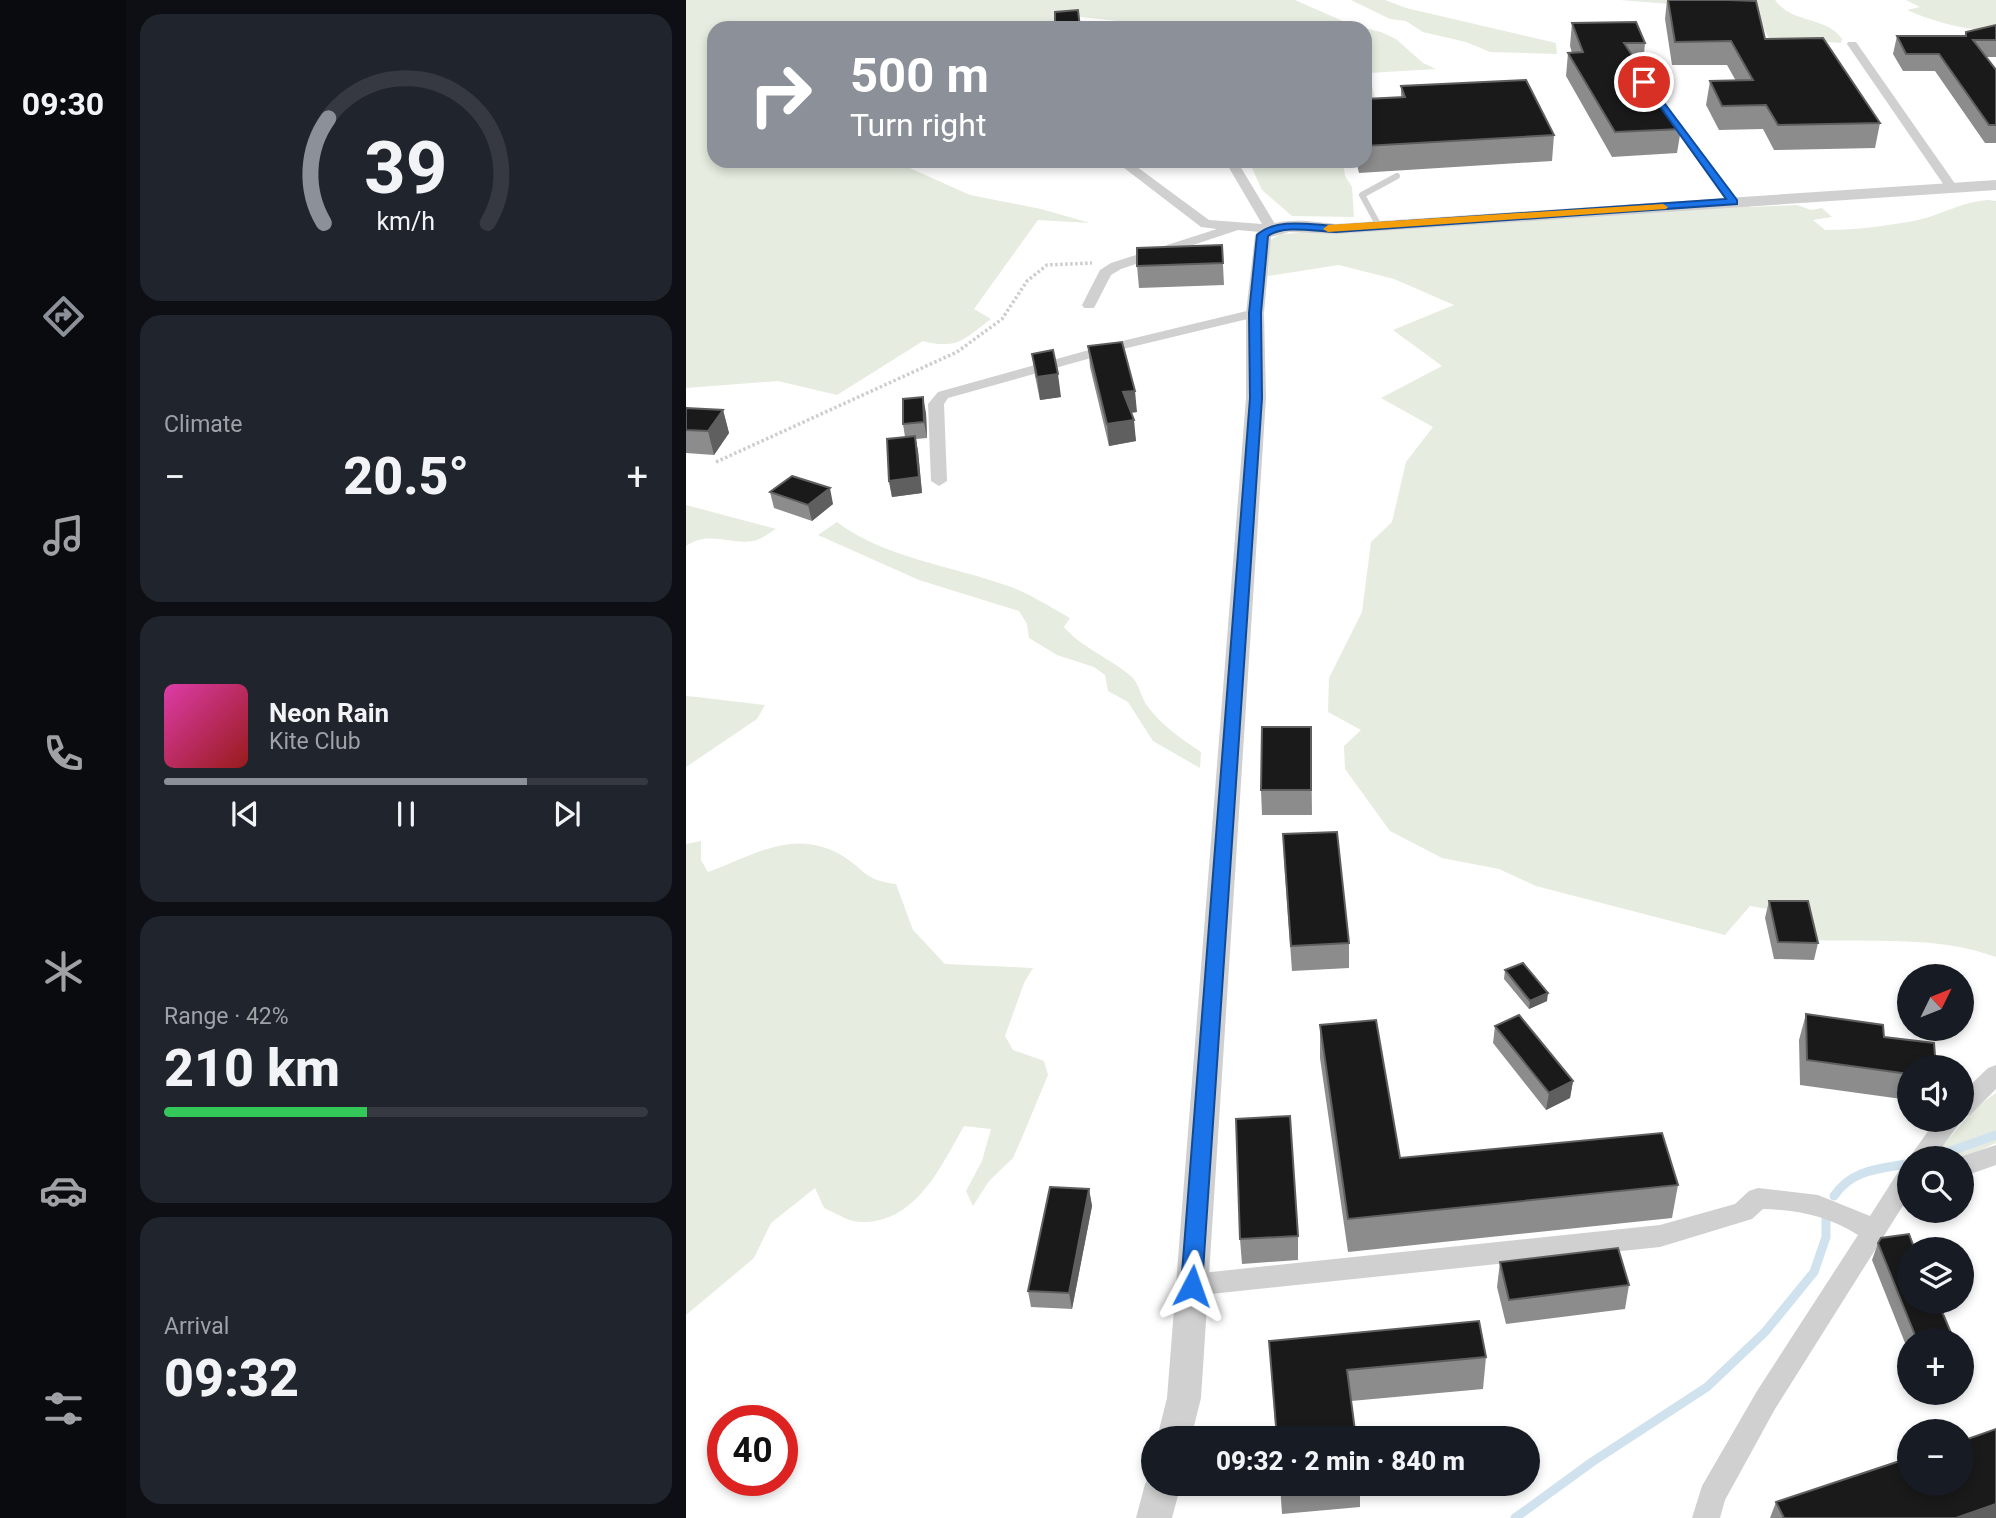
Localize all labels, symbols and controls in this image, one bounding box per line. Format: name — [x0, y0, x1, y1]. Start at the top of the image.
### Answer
text: 500 m — [850, 47, 989, 104]
icon: right — [735, 49, 826, 140]
pin — [1614, 52, 1674, 112]
icon: arrive — [1625, 63, 1663, 101]
text: 09:30 — [22, 85, 104, 123]
text: Turn right — [850, 106, 986, 144]
text: 39 — [364, 126, 448, 212]
text: km/h — [377, 207, 435, 236]
icon: directions — [39, 292, 88, 341]
text: Climate — [164, 411, 243, 438]
text: 20.5° — [343, 446, 469, 507]
text: − — [164, 455, 186, 499]
text: + — [626, 455, 648, 499]
icon: music — [39, 511, 88, 560]
text: Neon Rain — [269, 698, 389, 728]
text: Kite Club — [269, 728, 361, 755]
icon: phone — [39, 729, 88, 778]
icon: previous — [226, 795, 264, 833]
icon: pause — [387, 795, 425, 833]
icon: next — [548, 795, 586, 833]
icon: climate — [39, 947, 88, 996]
north arrow — [1897, 964, 1974, 1041]
map controls — [1897, 964, 1974, 1496]
text: Range · 42% — [164, 1003, 289, 1030]
text: 210 km — [164, 1038, 340, 1099]
button: sound — [1897, 1055, 1974, 1132]
button: search — [1897, 1146, 1974, 1223]
icon: car — [39, 1166, 88, 1215]
button: layers — [1897, 1237, 1974, 1314]
position arrow — [1155, 1249, 1229, 1323]
text: Arrival — [164, 1313, 229, 1340]
button: + — [1897, 1328, 1974, 1405]
text: 09:32 — [164, 1348, 299, 1409]
icon: filters — [39, 1384, 88, 1433]
speed limit sign: 40 — [707, 1405, 798, 1496]
button: − — [1897, 1419, 1974, 1496]
text: 09:32 · 2 min · 840 m — [1216, 1446, 1465, 1476]

